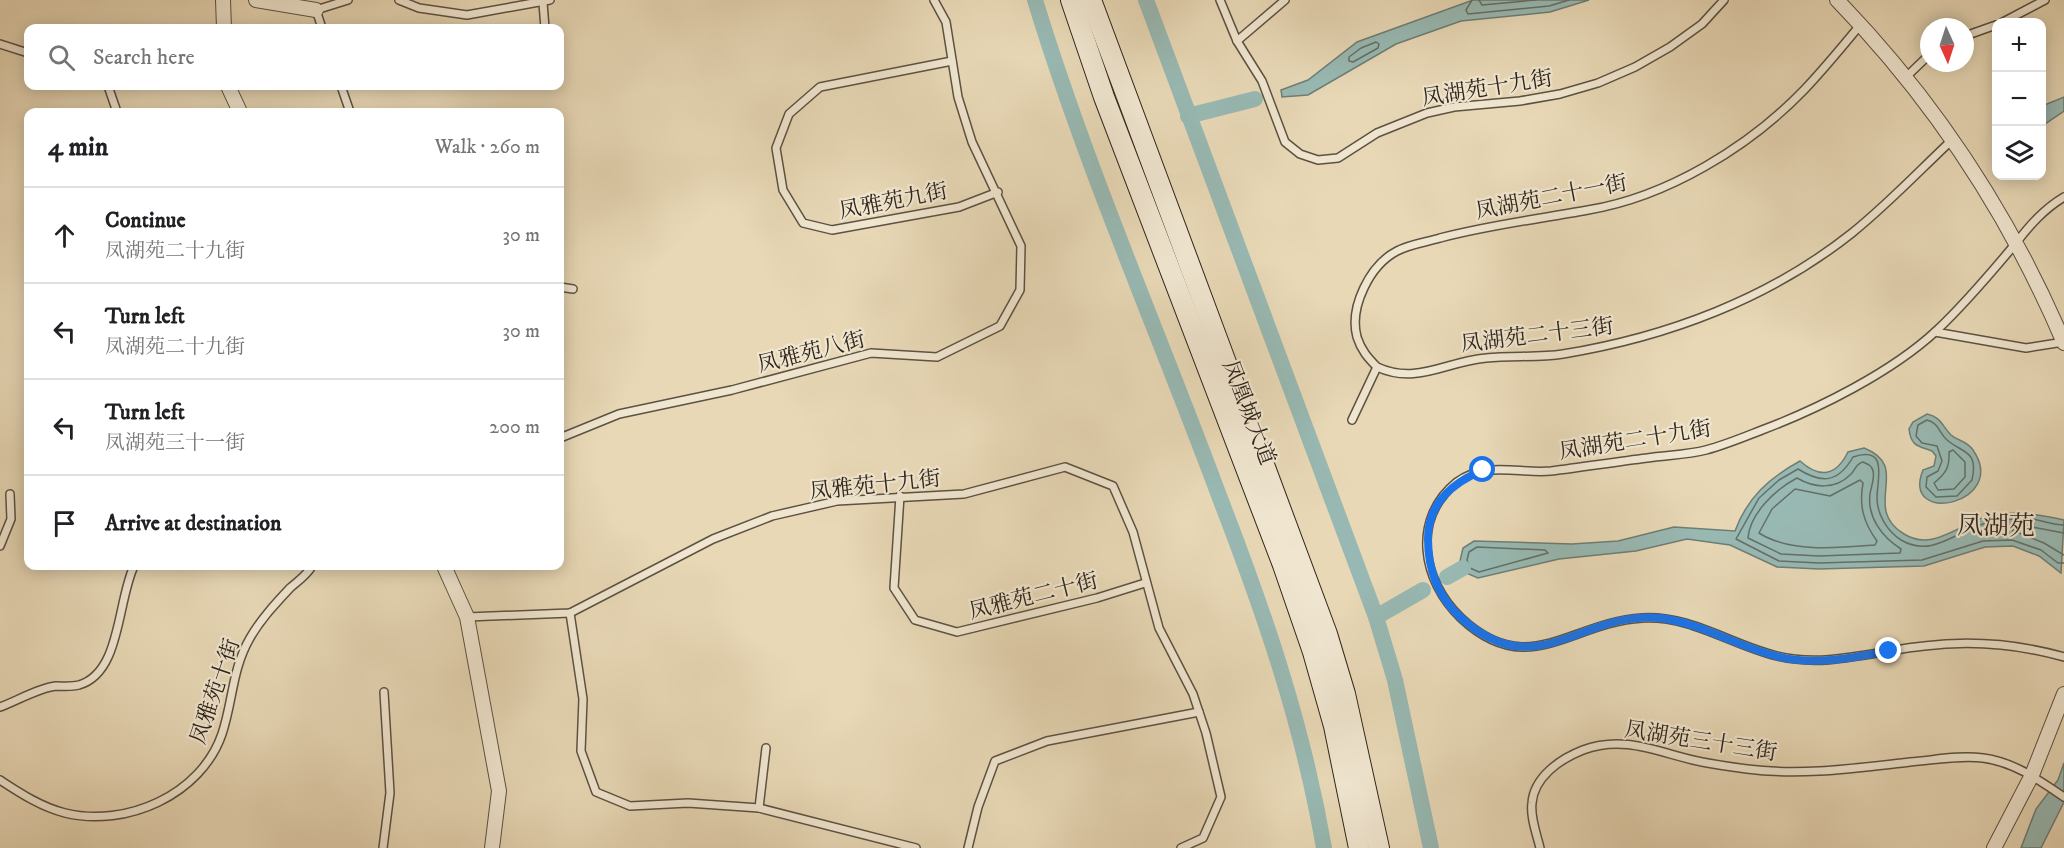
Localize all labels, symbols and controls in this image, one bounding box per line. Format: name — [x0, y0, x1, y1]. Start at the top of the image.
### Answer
north arrow — [1920, 18, 1974, 72]
map controls — [1992, 18, 2046, 180]
button: + — [1992, 18, 2046, 72]
search box — [24, 24, 564, 90]
icon: search — [45, 41, 78, 74]
text: Search here — [93, 44, 195, 71]
street label: 凤湖苑十九街 — [1420, 65, 1555, 112]
button: − — [1992, 72, 2046, 126]
button: layers — [1992, 126, 2046, 180]
text: 4 min — [48, 131, 108, 164]
text: Walk · 260 m — [435, 135, 540, 160]
street label: 凤湖苑二十一街 — [1473, 170, 1629, 225]
street label: 凤雅苑九街 — [837, 178, 950, 225]
text: Continue — [105, 207, 186, 234]
icon: ahead — [48, 219, 81, 252]
text: 30 m — [502, 223, 540, 248]
text: 凤湖苑二十九街 — [105, 239, 245, 264]
text: Turn left — [105, 303, 185, 330]
street label: 凤湖苑二十三街 — [1459, 313, 1615, 358]
icon: left — [48, 315, 81, 348]
text: 30 m — [502, 319, 540, 344]
street label: 凤雅苑八街 — [755, 326, 868, 379]
text: 凤湖苑二十九街 — [105, 335, 245, 360]
street label: 凤凰城大道 — [1216, 356, 1281, 469]
text: Turn left — [105, 399, 185, 426]
icon: left — [48, 411, 81, 444]
text: 200 m — [489, 415, 540, 440]
street label: 凤湖苑二十九街 — [1557, 415, 1713, 466]
text: 凤湖苑三十一街 — [105, 431, 245, 456]
route start — [1469, 456, 1495, 482]
street label: 凤雅苑十九街 — [808, 465, 942, 506]
icon: arrive — [48, 507, 81, 540]
text: Arrive at destination — [105, 510, 282, 537]
district label: 凤湖苑 — [1957, 510, 2035, 543]
street label: 凤雅苑二十街 — [966, 567, 1101, 626]
street label: 凤雅苑十街 — [185, 635, 246, 748]
route end — [1875, 637, 1901, 663]
street label: 凤湖苑三十三街 — [1623, 716, 1779, 767]

